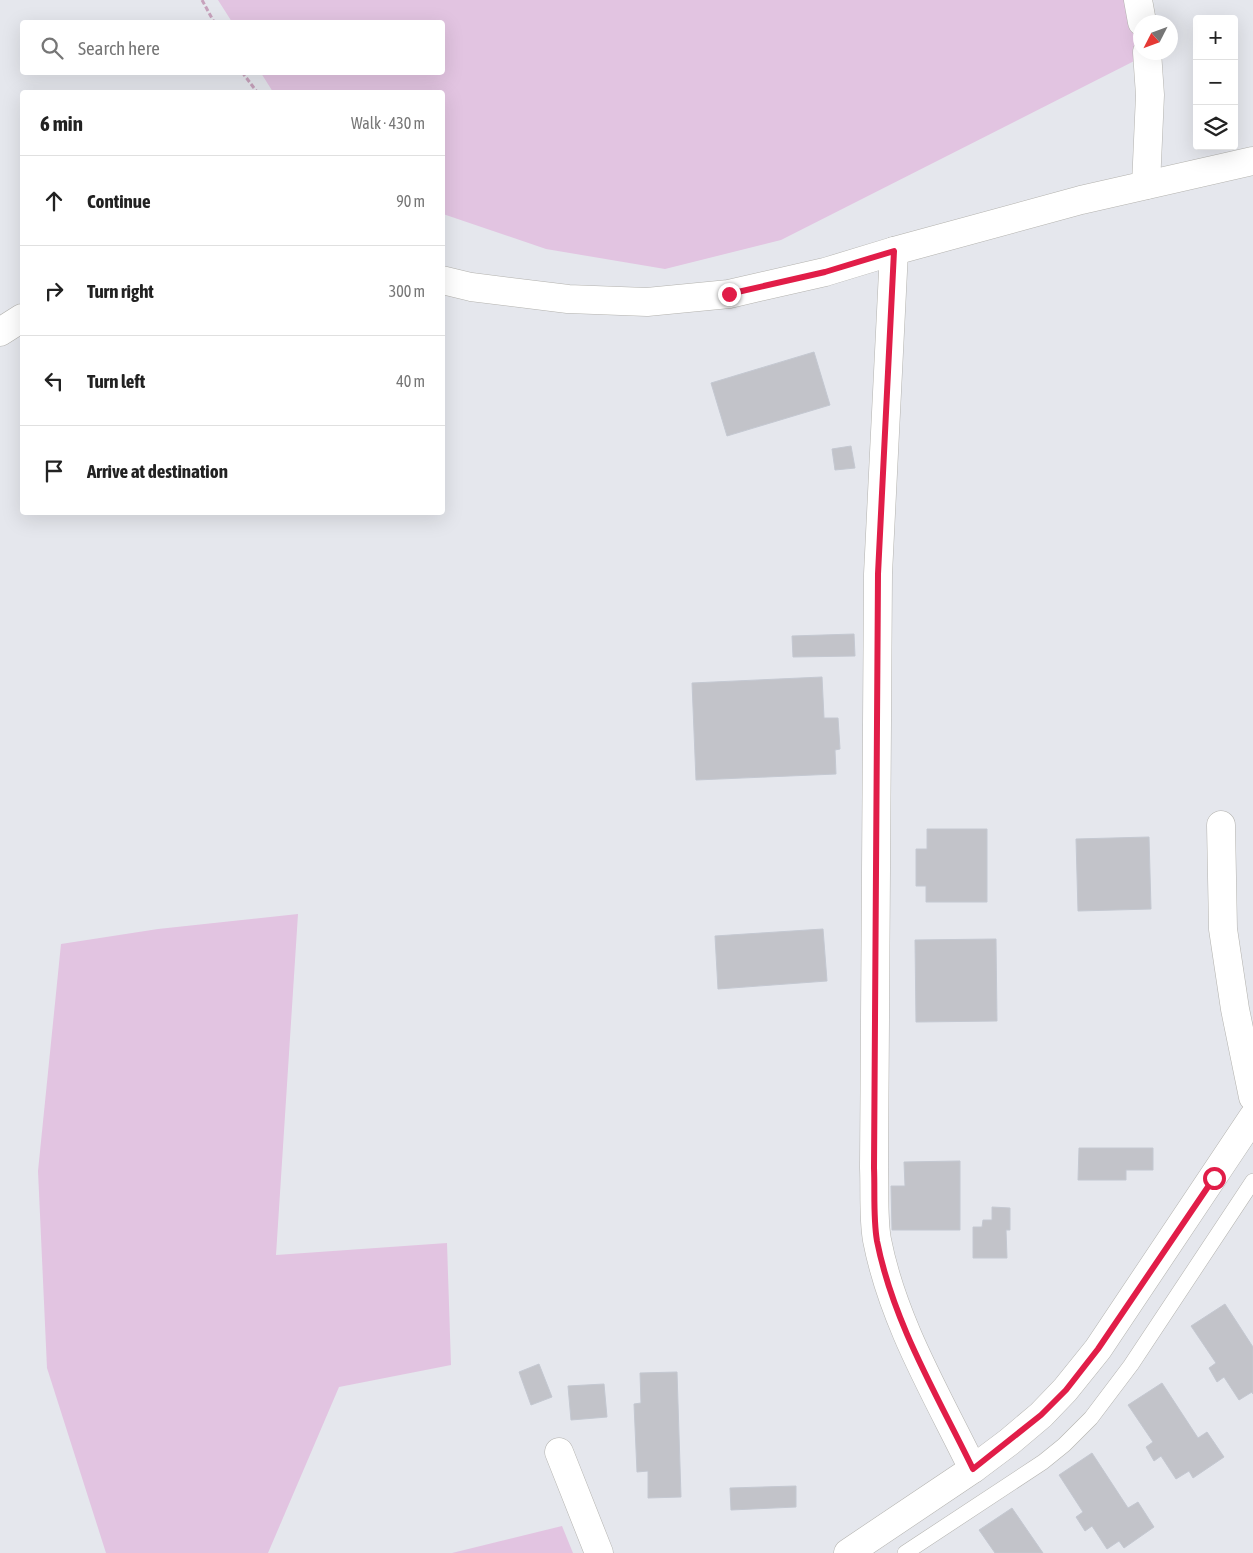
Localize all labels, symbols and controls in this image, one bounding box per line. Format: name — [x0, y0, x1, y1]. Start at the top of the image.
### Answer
north arrow — [1133, 15, 1178, 60]
map controls — [1193, 15, 1238, 150]
button: + — [1193, 15, 1238, 60]
search box — [20, 20, 445, 75]
icon: search — [38, 34, 66, 62]
text: Search here — [78, 37, 160, 59]
button: − — [1193, 60, 1238, 105]
button: layers — [1193, 105, 1238, 150]
text: 6 min — [40, 111, 83, 135]
text: Walk · 430 m — [351, 114, 425, 132]
icon: ahead — [40, 187, 68, 215]
text: Continue — [87, 190, 151, 212]
text: 90 m — [396, 192, 425, 210]
icon: right — [40, 277, 68, 305]
text: Turn right — [87, 280, 154, 302]
text: 300 m — [389, 282, 425, 300]
route end — [718, 283, 741, 306]
icon: left — [40, 367, 68, 395]
text: Turn left — [87, 370, 145, 392]
text: 40 m — [396, 372, 425, 390]
icon: arrive — [40, 457, 68, 485]
text: Arrive at destination — [87, 460, 228, 482]
route start — [1203, 1167, 1226, 1190]

